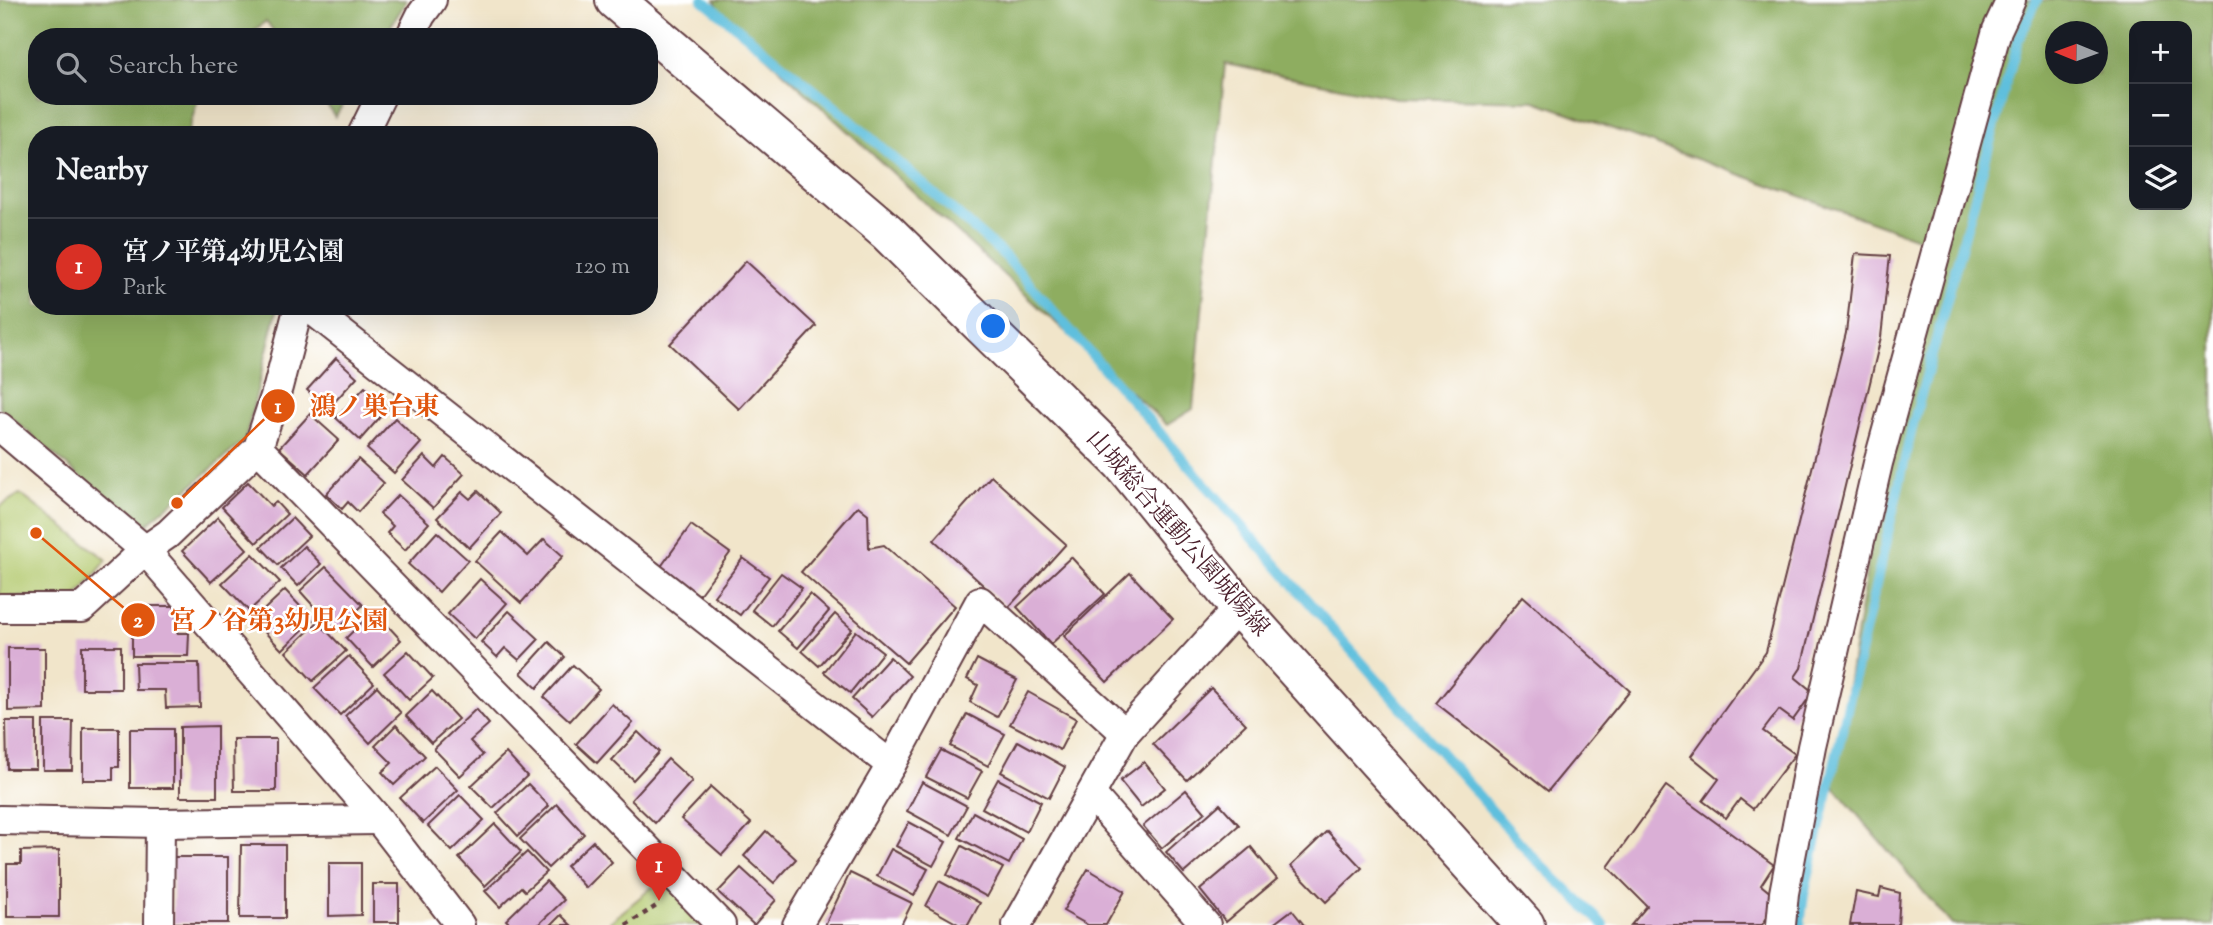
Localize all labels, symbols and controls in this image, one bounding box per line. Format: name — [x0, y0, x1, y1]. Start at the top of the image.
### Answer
north arrow — [2045, 21, 2108, 84]
map controls — [2129, 21, 2192, 210]
button: + — [2129, 21, 2192, 84]
search box — [28, 28, 658, 105]
icon: search — [52, 48, 90, 86]
text: Search here — [108, 48, 238, 85]
button: − — [2129, 84, 2192, 147]
button: layers — [2129, 147, 2192, 210]
text: Nearby — [56, 150, 148, 193]
text: 宮ノ平第4幼児公園 — [123, 235, 344, 272]
text: 1 — [75, 251, 83, 284]
text: 120 m — [575, 251, 630, 284]
text: Park — [123, 272, 167, 305]
your location — [976, 309, 1010, 343]
callout: 鴻ノ巣台東 — [261, 383, 454, 430]
text: 鴻ノ巣台東 — [310, 390, 440, 427]
text: 1 — [274, 393, 282, 423]
street label: 山城総合運動公園城陽線 — [1078, 423, 1276, 645]
callout: 宮ノ谷第3幼児公園 — [121, 597, 402, 644]
text: 宮ノ谷第3幼児公園 — [170, 604, 388, 641]
text: 2 — [133, 607, 143, 637]
pin: 1 — [636, 843, 682, 901]

